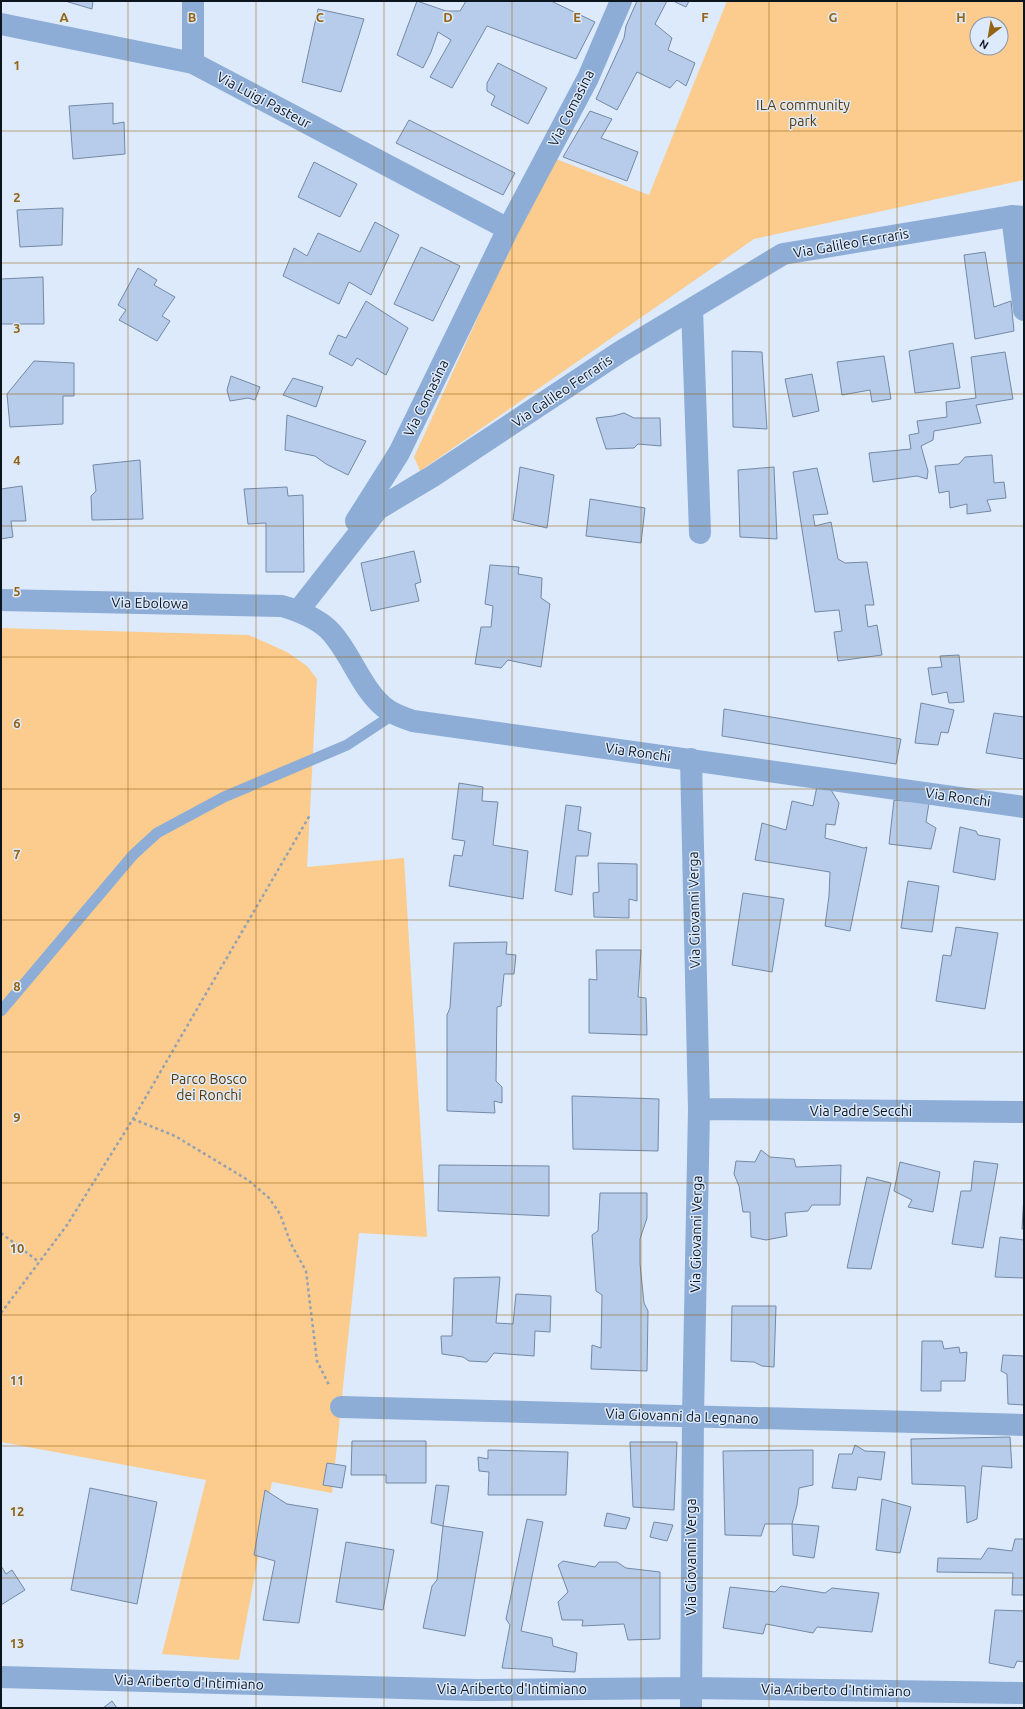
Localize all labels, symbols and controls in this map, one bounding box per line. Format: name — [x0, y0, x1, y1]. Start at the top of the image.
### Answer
text: A — [59, 10, 69, 24]
text: B — [188, 10, 197, 24]
text: C — [316, 10, 325, 24]
text: D — [443, 10, 453, 24]
text: E — [573, 10, 581, 24]
text: F — [701, 10, 709, 24]
text: G — [829, 10, 838, 24]
text: H — [956, 10, 966, 24]
north arrow — [969, 16, 1009, 56]
text: N — [977, 37, 990, 52]
text: 1 — [13, 58, 21, 72]
street label: Via Comasina — [545, 67, 597, 149]
street label: Via Luigi Pasteur — [214, 68, 314, 132]
park label: ILA community park — [756, 97, 850, 129]
text: 2 — [13, 190, 21, 204]
street label: Via Galileo Ferraris — [792, 225, 910, 261]
text: 3 — [13, 321, 21, 335]
street label: Via Galileo Ferraris — [509, 352, 615, 430]
street label: Via Comasina — [400, 357, 452, 439]
text: 4 — [13, 453, 21, 467]
text: 5 — [13, 584, 21, 598]
street label: Via Ebolowa — [111, 594, 189, 612]
text: 6 — [13, 716, 21, 730]
street label: Via Ronchi — [604, 739, 672, 765]
street label: Via Ronchi — [924, 784, 992, 810]
text: 7 — [13, 847, 21, 861]
street label: Via Giovanni Verga — [685, 851, 703, 969]
text: 8 — [13, 979, 21, 993]
park label: Parco Bosco dei Ronchi — [171, 1071, 247, 1103]
street label: Via Padre Secchi — [810, 1103, 912, 1119]
text: 9 — [13, 1110, 21, 1124]
street label: Via Giovanni Verga — [687, 1175, 705, 1293]
text: 10 — [10, 1241, 24, 1255]
text: 11 — [10, 1373, 24, 1387]
street label: Via Giovanni da Legnano — [605, 1405, 759, 1427]
street label: Via Giovanni Verga — [683, 1498, 699, 1616]
text: 12 — [10, 1504, 24, 1518]
text: 13 — [10, 1636, 24, 1650]
street label: Via Ariberto d'Intimiano — [114, 1671, 264, 1693]
street label: Via Ariberto d'Intimiano — [437, 1681, 587, 1697]
street label: Via Ariberto d'Intimiano — [761, 1681, 911, 1699]

